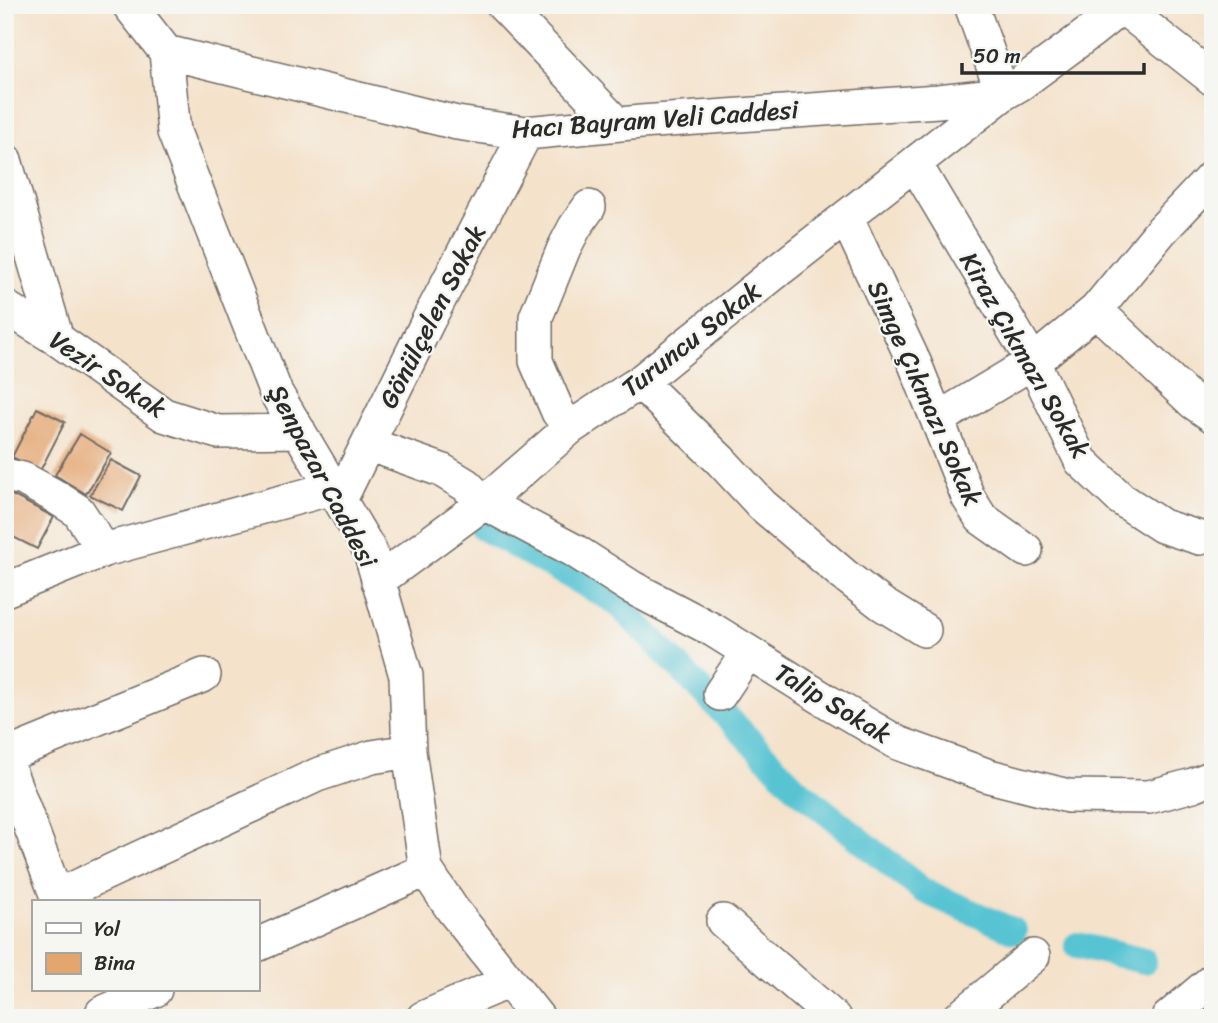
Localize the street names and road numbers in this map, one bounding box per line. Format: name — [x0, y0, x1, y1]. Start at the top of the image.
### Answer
street label: Hacı Bayram Veli Caddesi — [510, 86, 801, 152]
street label: Gönülçelen Sokak — [366, 215, 498, 417]
street label: Kiraz Çıkmazı Sokak — [947, 243, 1103, 467]
street label: Turuncu Sokak — [610, 269, 772, 409]
street label: Simge Çıkmazı Sokak — [854, 272, 996, 514]
street label: Vezir Sokak — [40, 318, 176, 431]
street label: Şenpazar Caddesi — [255, 376, 391, 577]
street label: Talip Sokak — [765, 650, 901, 756]

